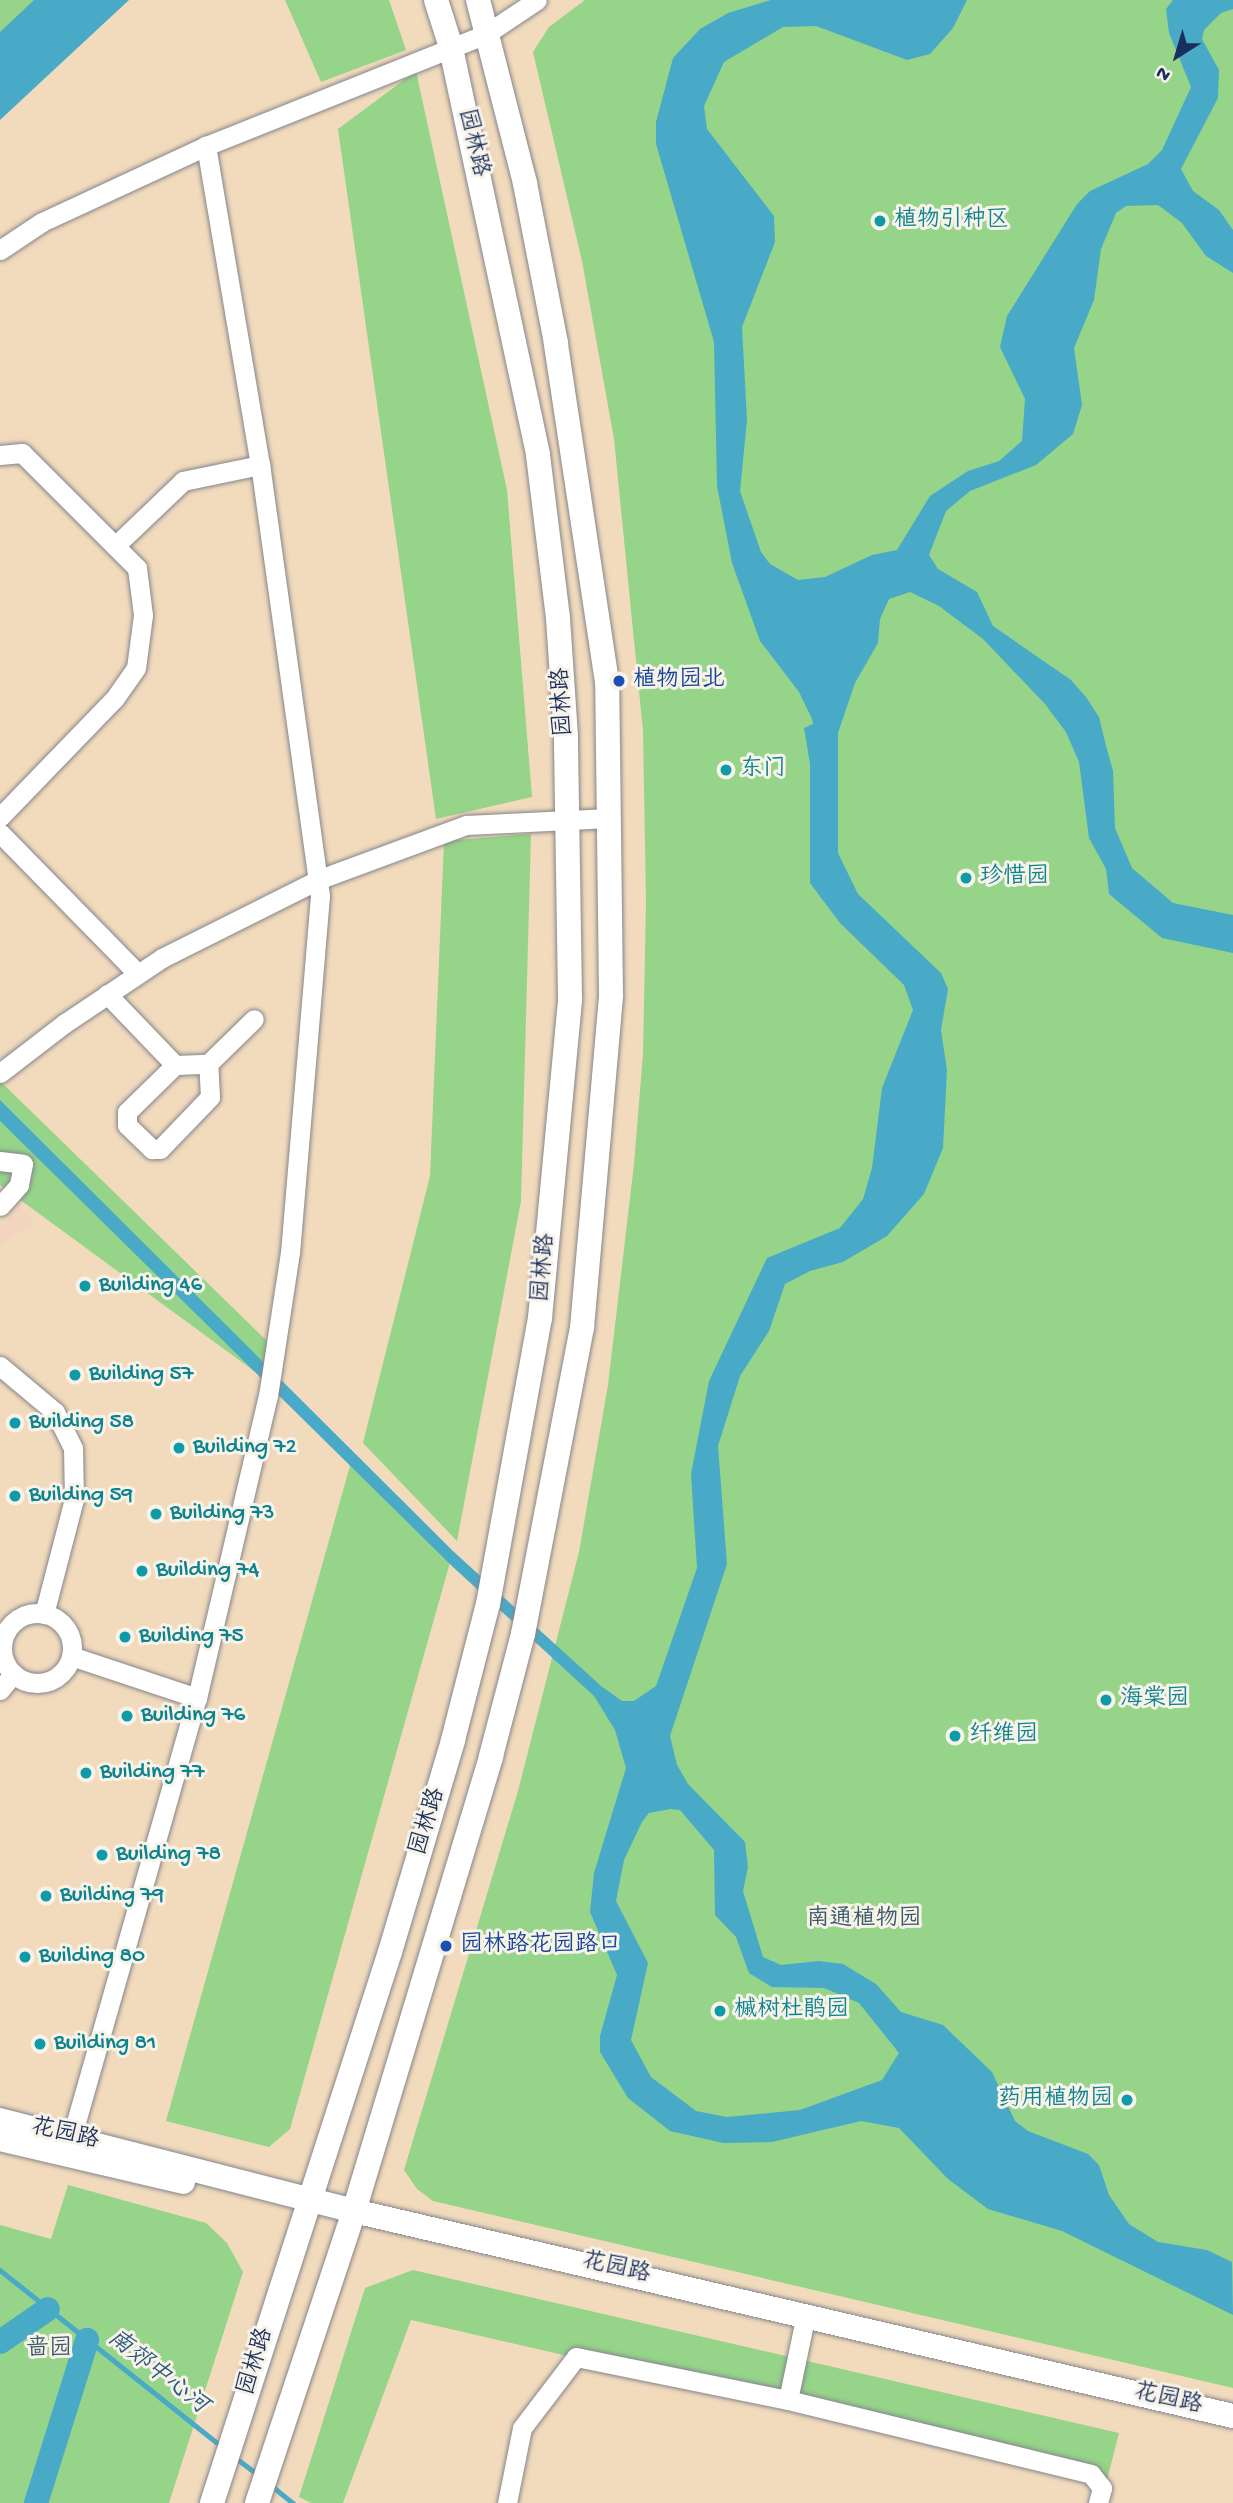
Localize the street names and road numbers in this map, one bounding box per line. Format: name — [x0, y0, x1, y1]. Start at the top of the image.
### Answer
street label: 园林路 — [451, 106, 493, 180]
street label: 园林路 — [548, 667, 580, 737]
street label: 园林路 — [528, 1232, 562, 1304]
street label: 园林路 — [406, 1785, 452, 1859]
street label: 花园路 — [28, 2114, 102, 2156]
street label: 花园路 — [579, 2248, 653, 2290]
street label: 园林路 — [234, 2325, 280, 2399]
street label: 花园路 — [1131, 2379, 1205, 2421]

